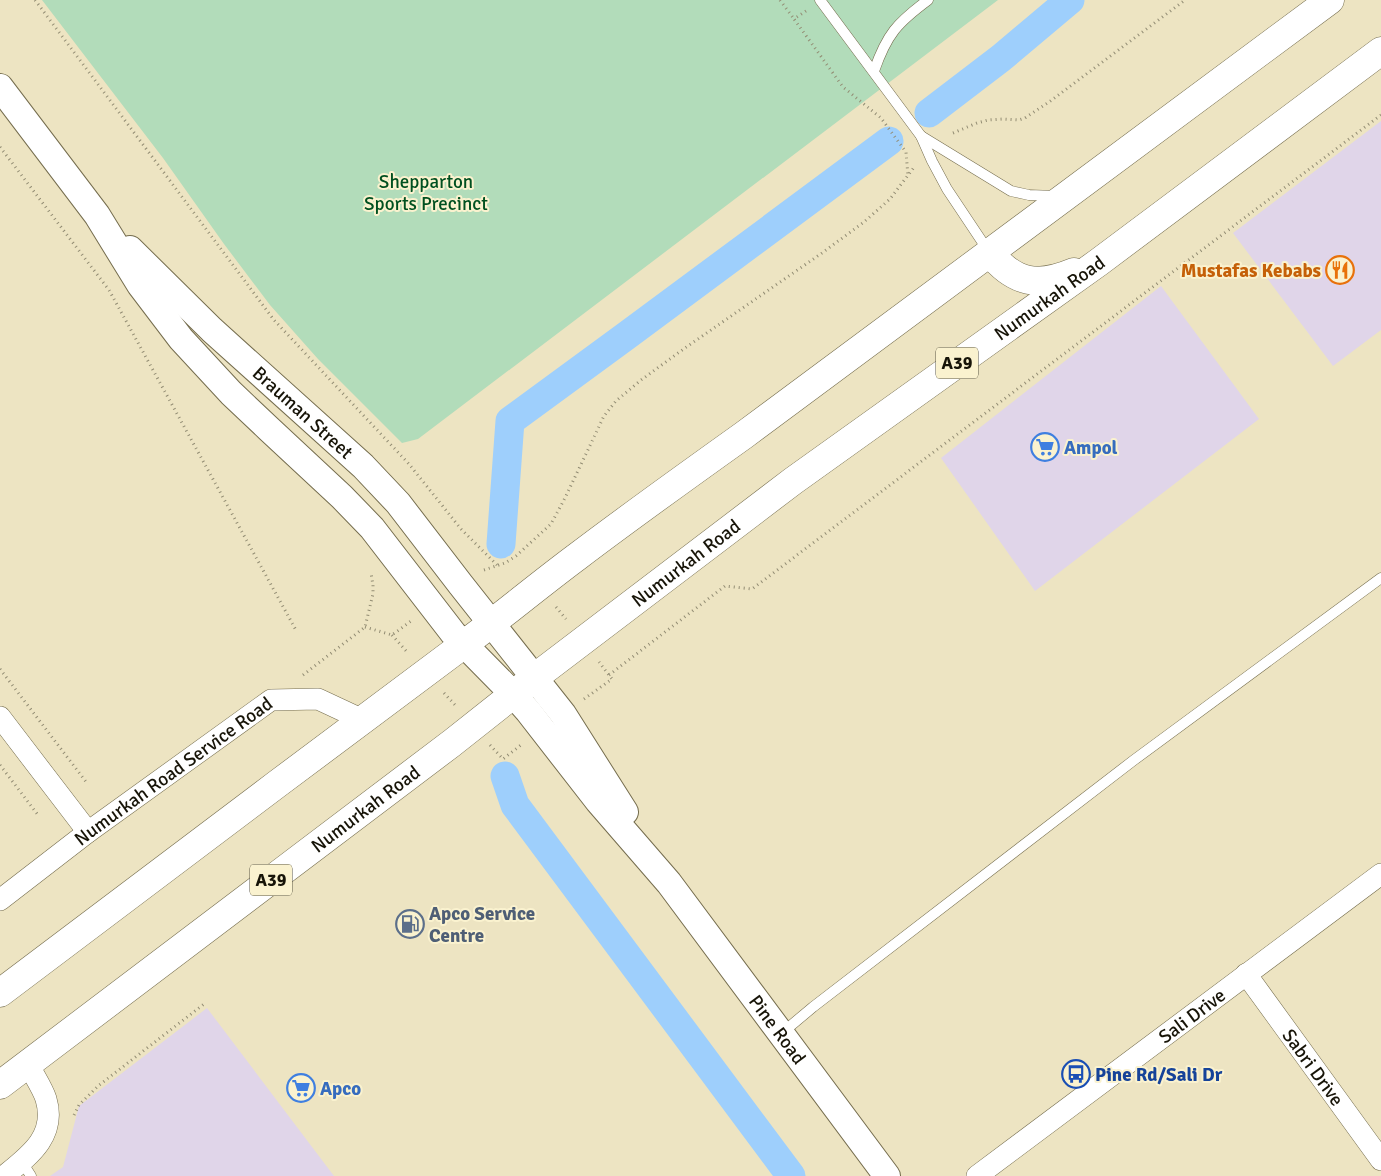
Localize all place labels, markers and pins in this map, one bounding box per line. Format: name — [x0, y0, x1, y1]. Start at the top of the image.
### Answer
restaurant icon: Mustafas Kebabs — [1325, 255, 1355, 285]
place label: Mustafas Kebabs — [1181, 259, 1321, 283]
supermarket icon: Ampol — [1030, 432, 1060, 462]
place label: Ampol — [1064, 436, 1118, 460]
place label: Apco Service Centre — [429, 902, 535, 948]
fuel station icon: Apco Service Centre — [395, 909, 425, 939]
bus stop icon: Pine Rd/Sali Dr — [1061, 1059, 1091, 1089]
place label: Pine Rd/Sali Dr — [1095, 1063, 1223, 1087]
supermarket icon: Apco — [286, 1073, 316, 1103]
place label: Apco — [320, 1077, 361, 1101]

